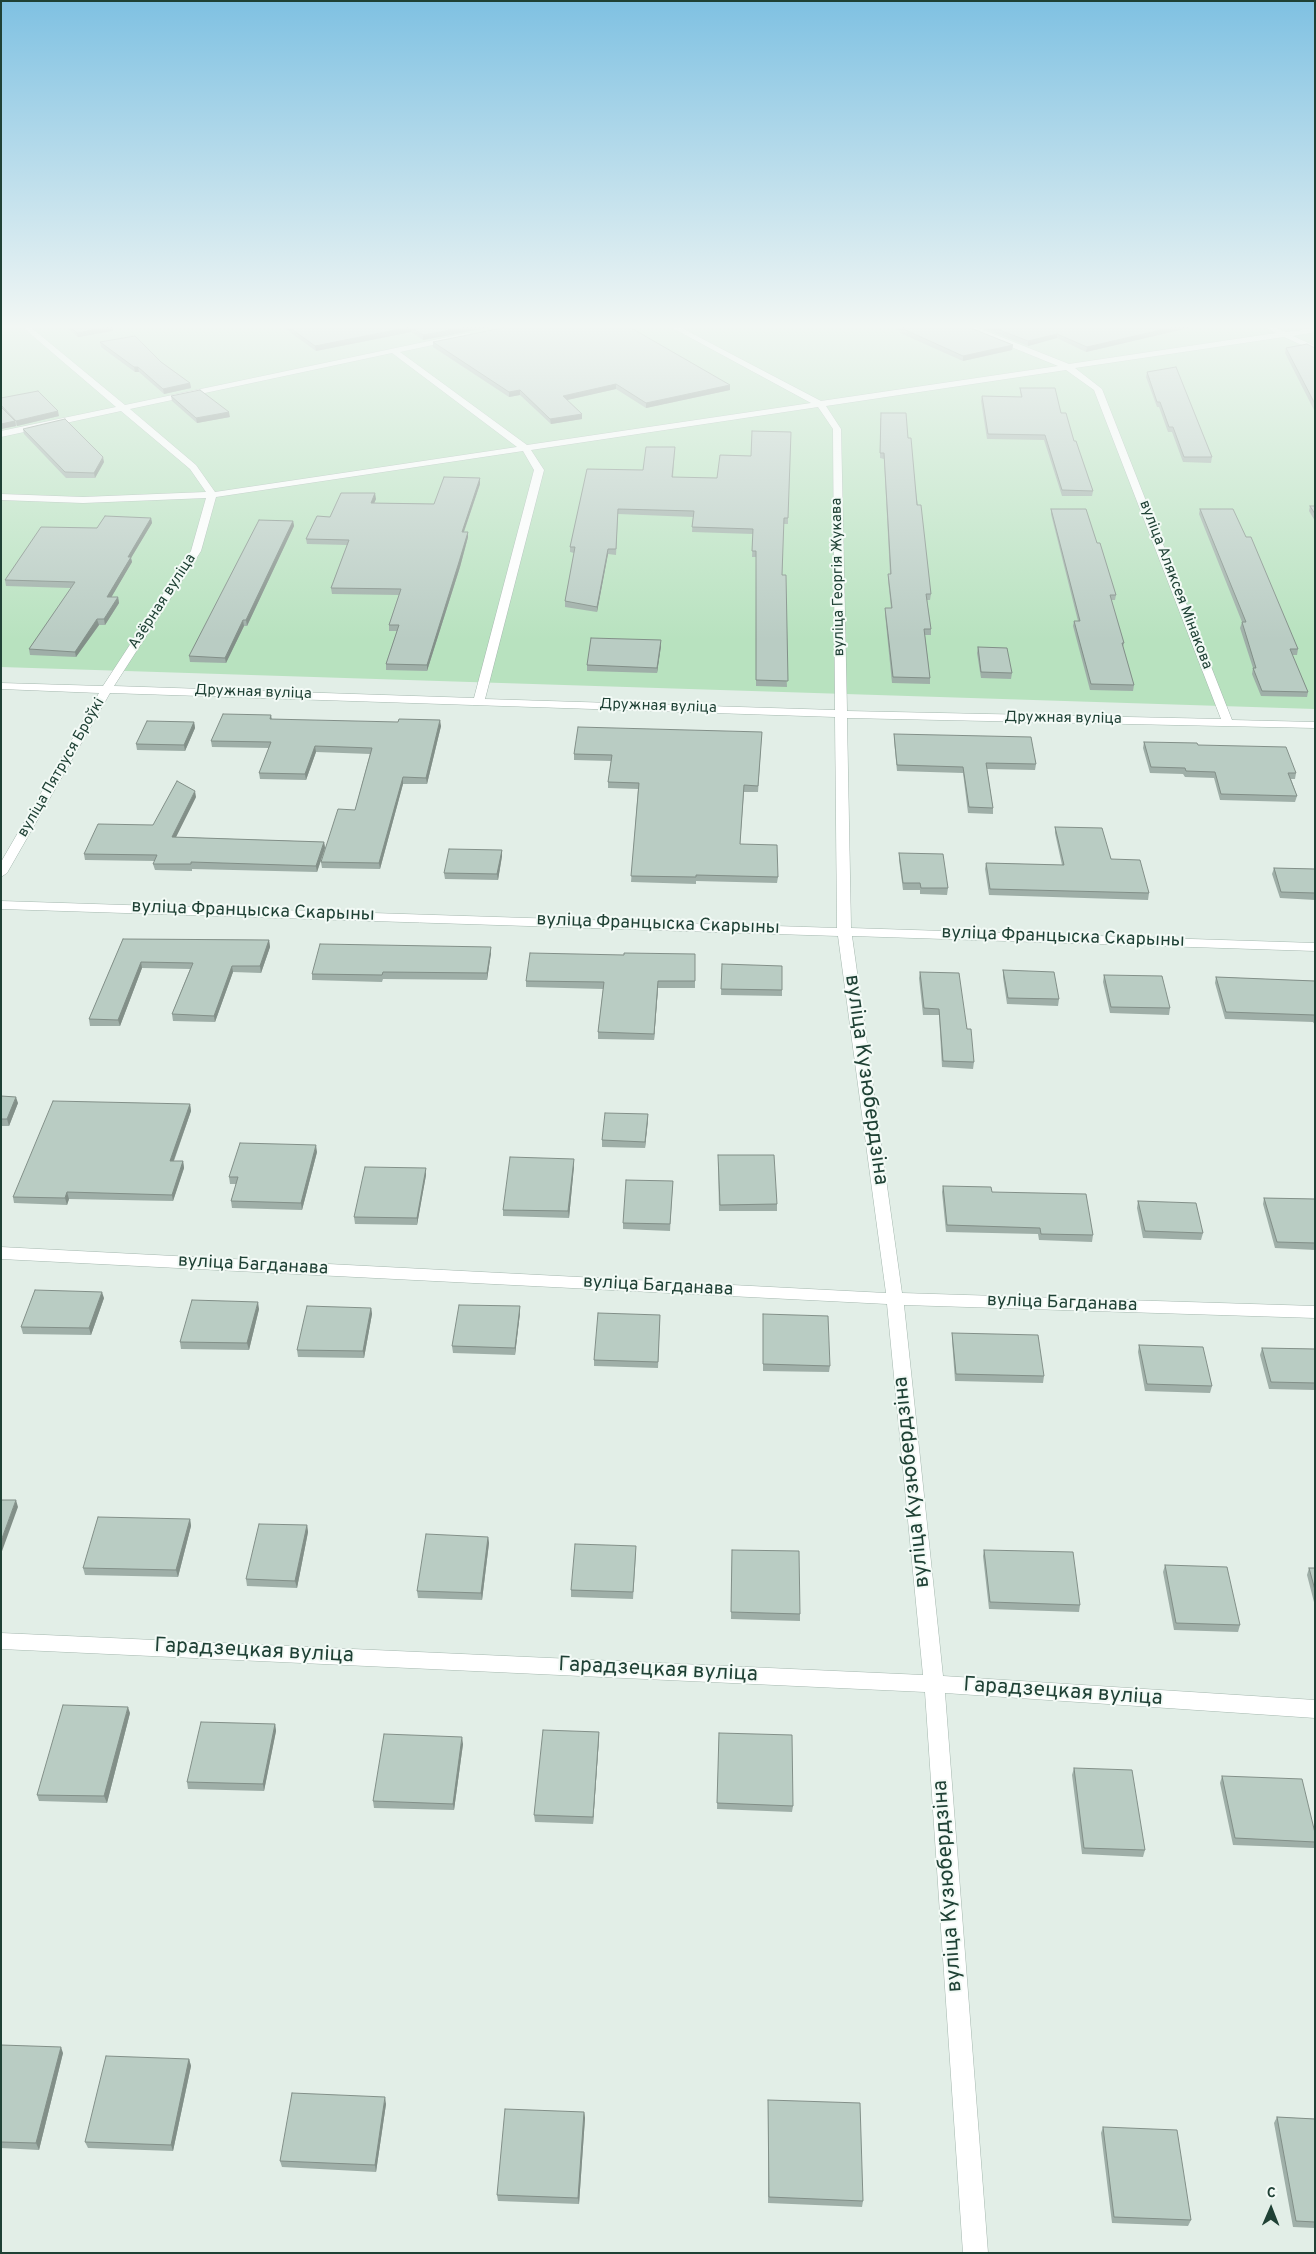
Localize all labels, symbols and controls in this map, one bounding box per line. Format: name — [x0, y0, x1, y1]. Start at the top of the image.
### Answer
street label: вуліца Георгія Жукава — [829, 498, 849, 656]
street label: вуліца Аляксея Мінакова — [1134, 498, 1216, 672]
street label: Азёрная вуліца — [125, 551, 201, 653]
street label: Дружная вуліца — [194, 682, 312, 704]
street label: вуліца Пятруся Броўкі — [15, 695, 109, 841]
street label: Дружная вуліца — [599, 696, 717, 718]
street label: Дружная вуліца — [1004, 709, 1122, 729]
street label: вуліца Францыска Скарыны — [131, 897, 375, 927]
street label: вуліца Францыска Скарыны — [536, 910, 780, 940]
street label: вуліца Францыска Скарыны — [941, 923, 1185, 953]
street label: вуліца Кузюбердзіна — [838, 973, 892, 1187]
street label: вуліца Багданава — [177, 1251, 329, 1281]
street label: вуліца Багданава — [582, 1272, 734, 1302]
street label: вуліца Багданава — [986, 1291, 1138, 1317]
street label: вуліца Кузюбердзіна — [889, 1375, 937, 1589]
street label: Гарадзецкая вуліца — [154, 1634, 354, 1670]
street label: Гарадзецкая вуліца — [558, 1653, 758, 1689]
street label: Гарадзецкая вуліца — [963, 1673, 1163, 1713]
street label: вуліца Кузюбердзіна — [929, 1779, 969, 1993]
north arrow — [1246, 2184, 1296, 2234]
text: С — [1267, 2185, 1276, 2202]

